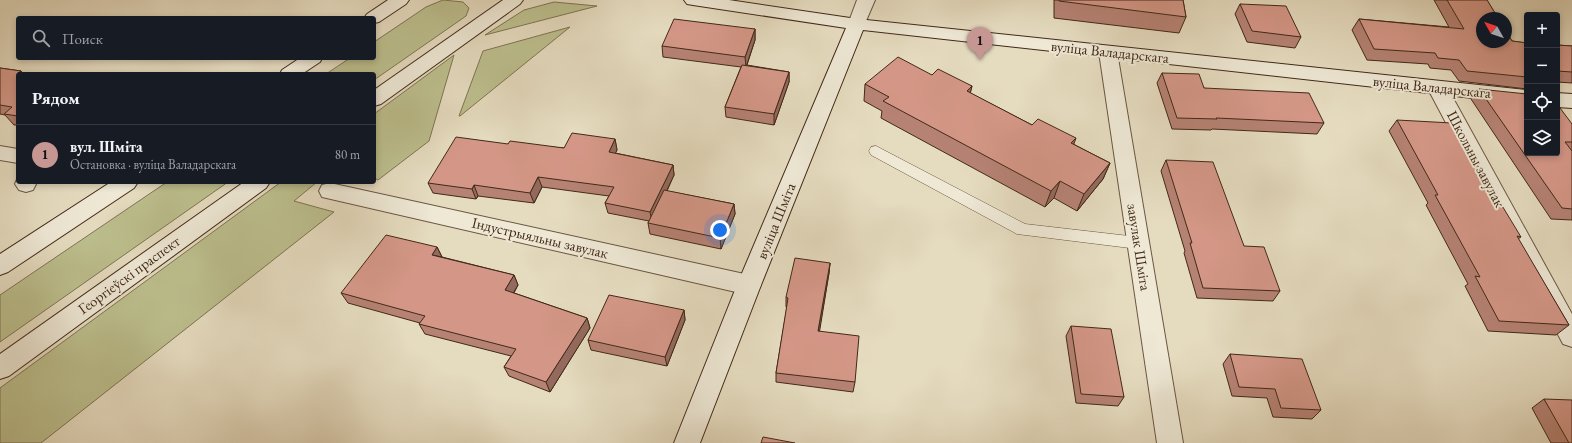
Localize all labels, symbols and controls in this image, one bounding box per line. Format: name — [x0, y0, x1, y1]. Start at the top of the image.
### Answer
north arrow — [1476, 12, 1512, 48]
map controls — [1524, 12, 1560, 156]
button: + — [1524, 12, 1560, 48]
search box — [16, 16, 376, 60]
icon: search — [30, 27, 52, 49]
pin: 1 — [967, 27, 993, 60]
text: Поиск — [62, 29, 103, 48]
street label: вуліца Валадарскага — [1050, 36, 1170, 67]
button: − — [1524, 48, 1560, 84]
street label: вуліца Валадарскага — [1372, 71, 1492, 102]
button: locate — [1524, 84, 1560, 120]
text: Рядом — [32, 87, 80, 109]
street label: Школьны завулак — [1443, 107, 1510, 210]
button: layers — [1524, 120, 1560, 156]
text: вул. Шміта — [70, 137, 143, 156]
text: 1 — [42, 146, 48, 163]
text: 80 m — [335, 146, 360, 163]
text: Остановка · вуліца Валадарскага — [70, 156, 236, 173]
street label: вуліца Шміта — [752, 180, 799, 262]
street label: завулак Шміта — [1123, 202, 1156, 292]
street label: Індустрыяльны завулак — [470, 213, 610, 262]
your location — [710, 220, 730, 240]
street label: Георгіеўскі праспект — [74, 231, 184, 318]

